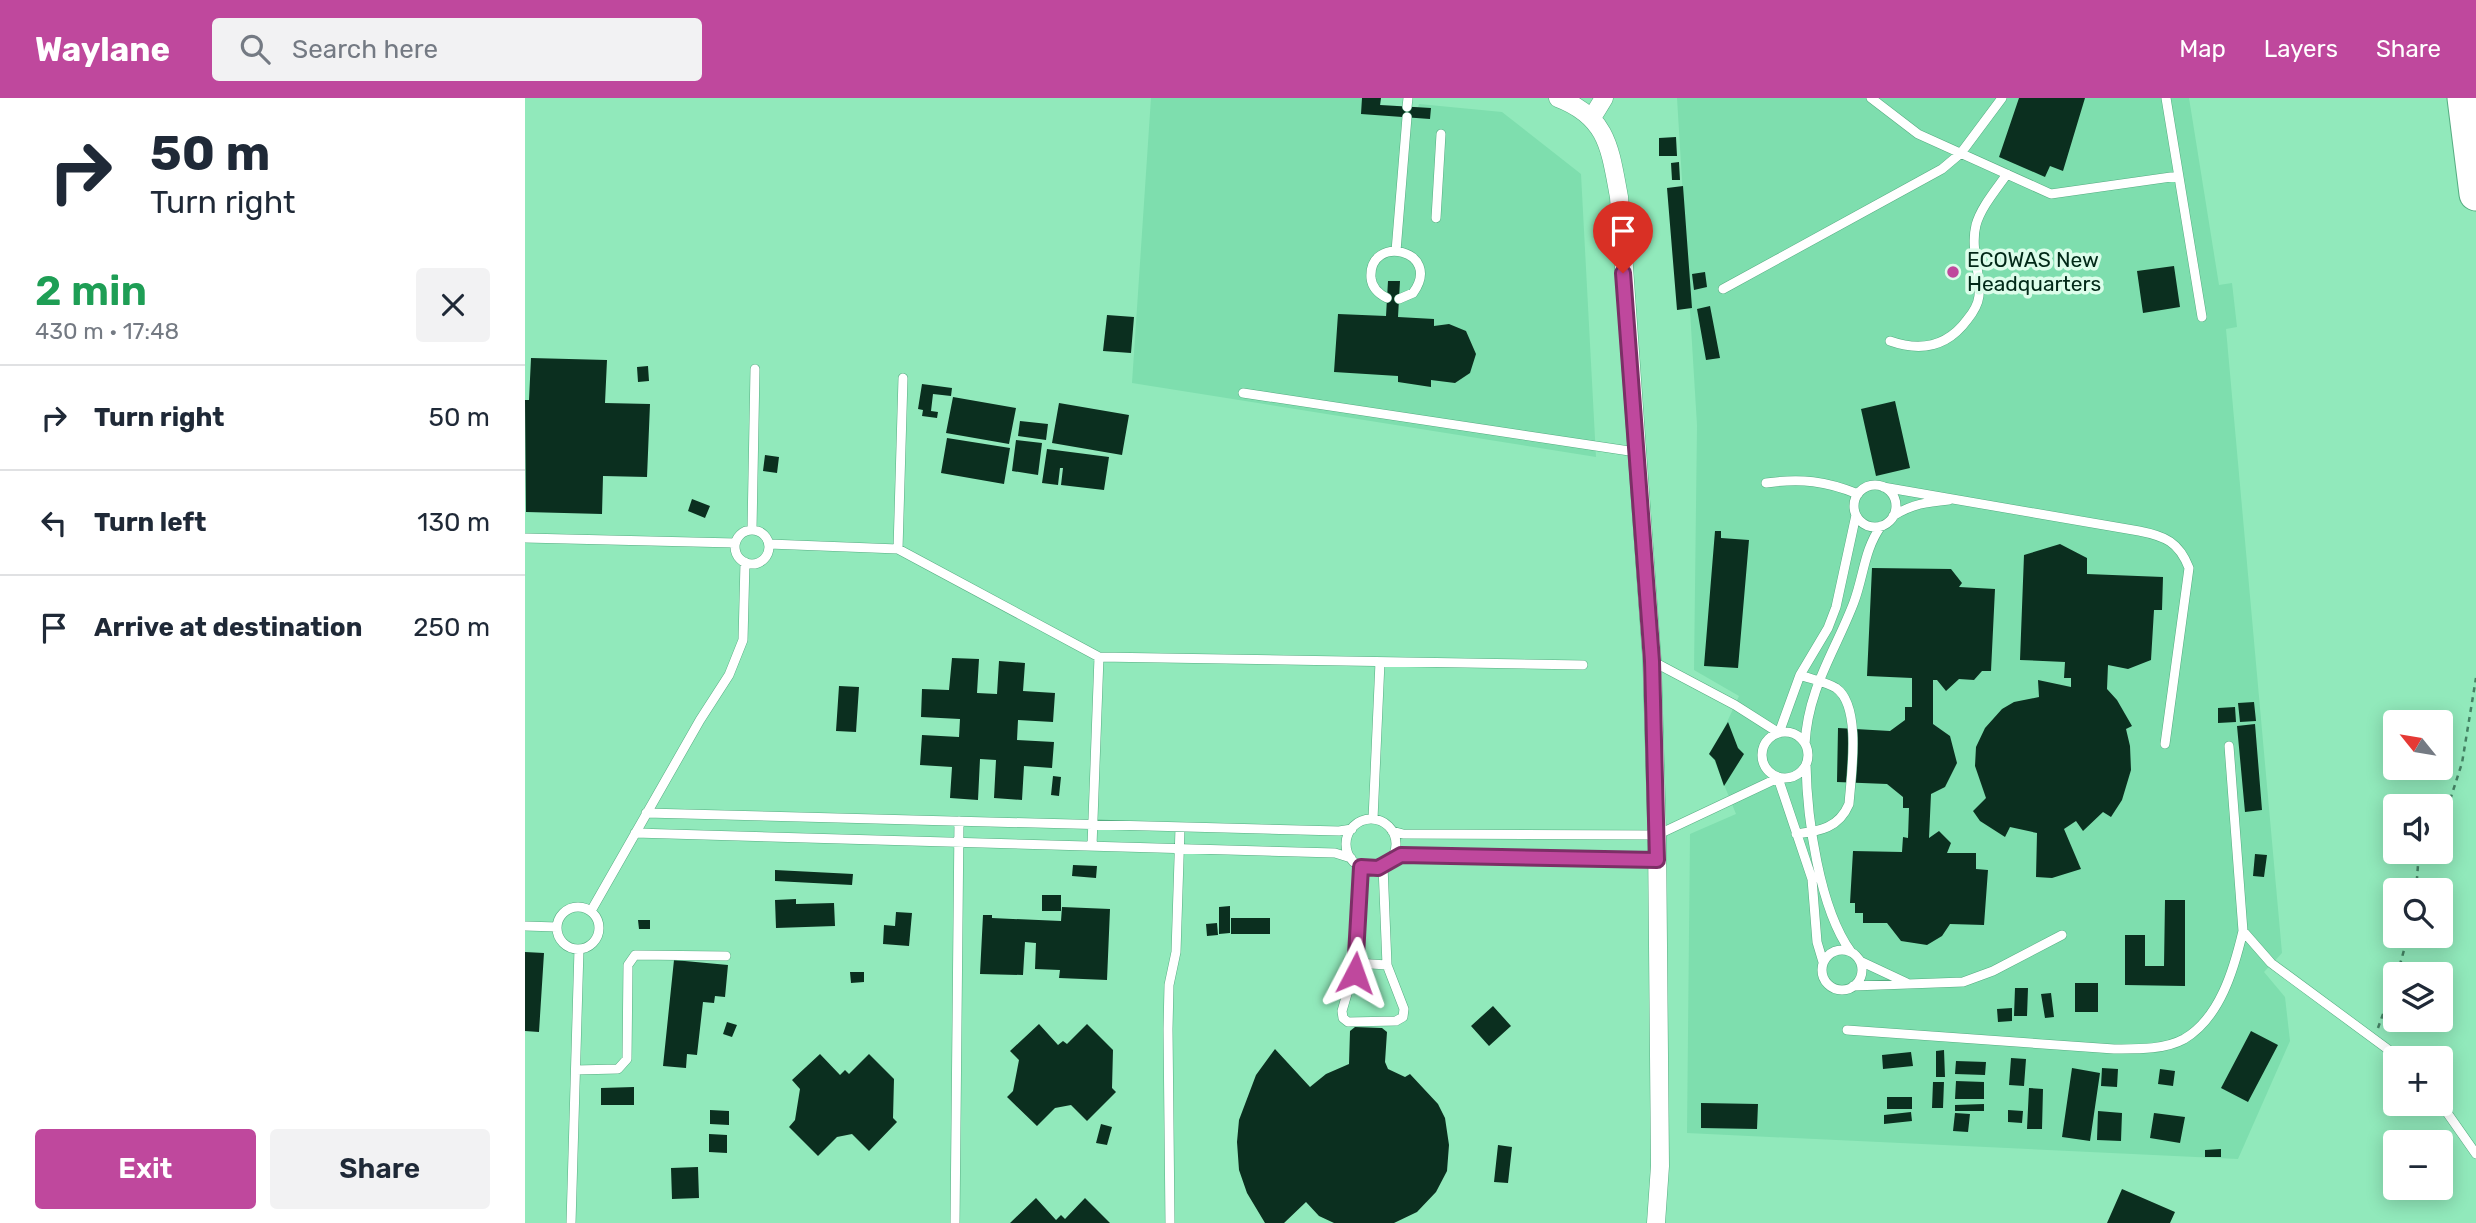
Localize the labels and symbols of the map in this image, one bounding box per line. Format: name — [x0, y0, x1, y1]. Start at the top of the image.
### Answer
pin — [1593, 201, 1653, 273]
place label: ECOWAS New Headquarters — [1967, 247, 2101, 296]
marker: ECOWAS New Headquarters — [1945, 264, 1961, 280]
north arrow — [2383, 710, 2453, 780]
position arrow — [1318, 936, 1392, 1010]

